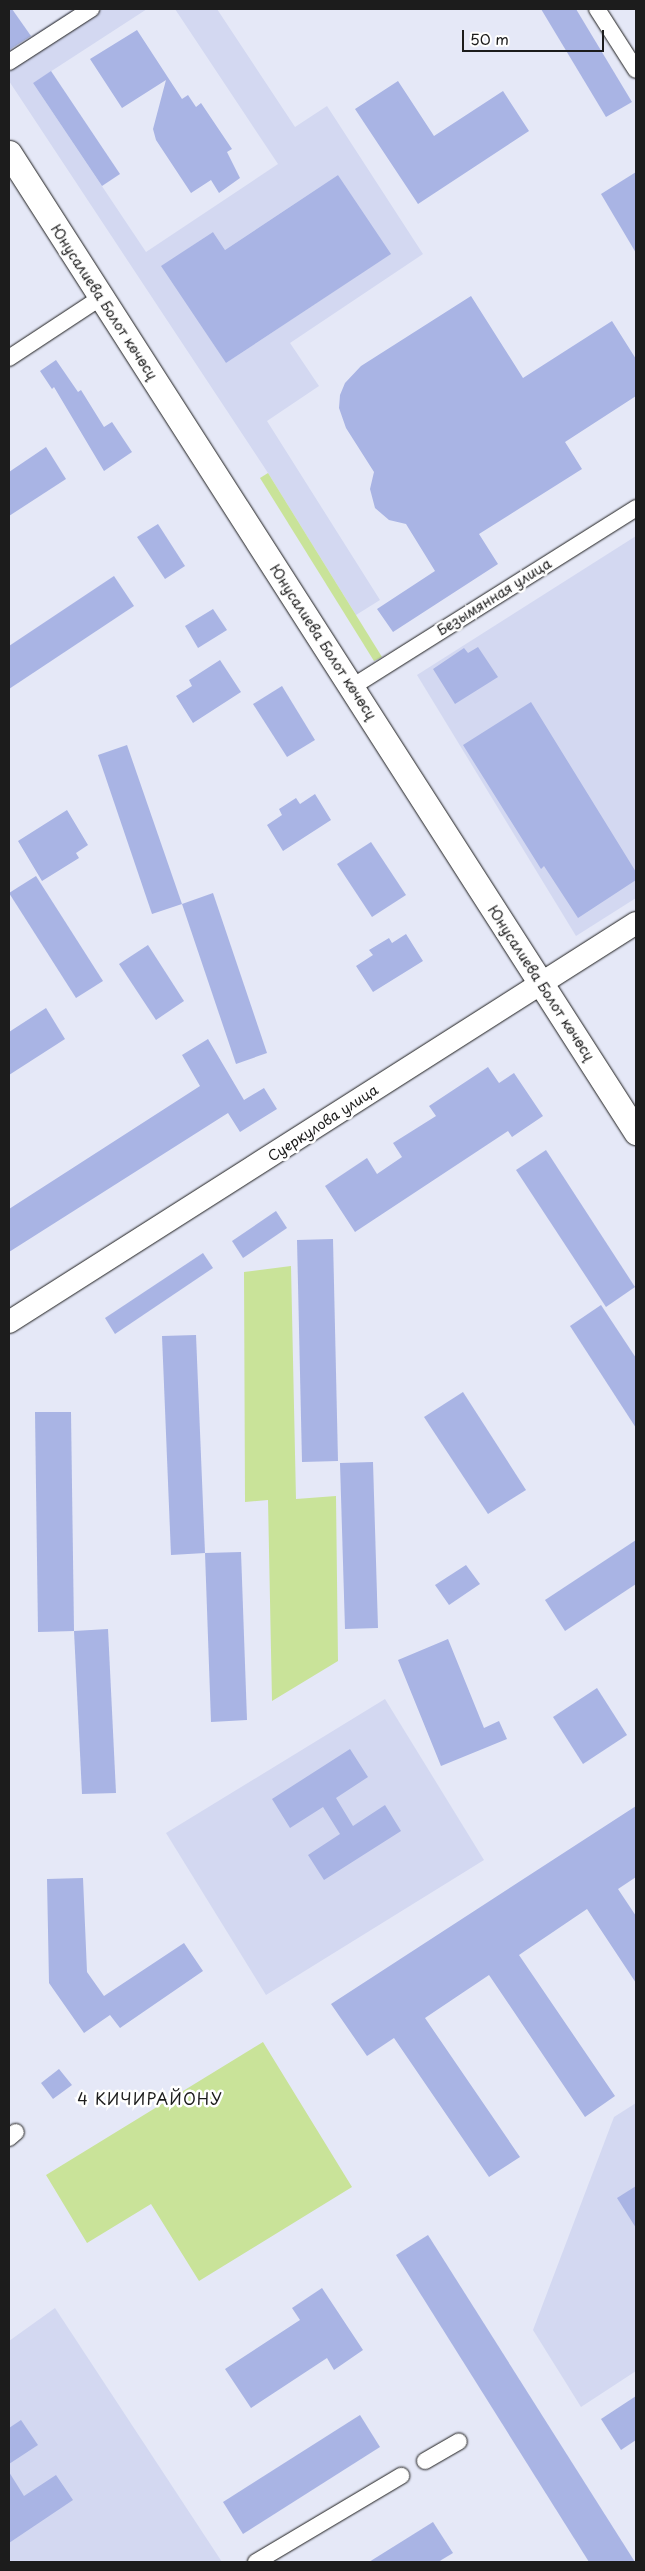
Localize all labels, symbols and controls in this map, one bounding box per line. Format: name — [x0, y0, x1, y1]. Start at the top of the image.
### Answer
scale bar — [465, 20, 608, 52]
text: 50 m — [470, 27, 509, 50]
street label: Юнусалиева Болот көчөсү — [47, 221, 161, 383]
street label: Безымянная улица — [433, 555, 555, 639]
street label: Юнусалиева Болот көчөсү — [266, 561, 380, 723]
street label: Юнусалиева Болот көчөсү — [484, 902, 598, 1064]
street label: Суеркулова улица — [265, 1081, 381, 1165]
district label: 4 КИЧИРАЙОНУ — [75, 2088, 225, 2108]

